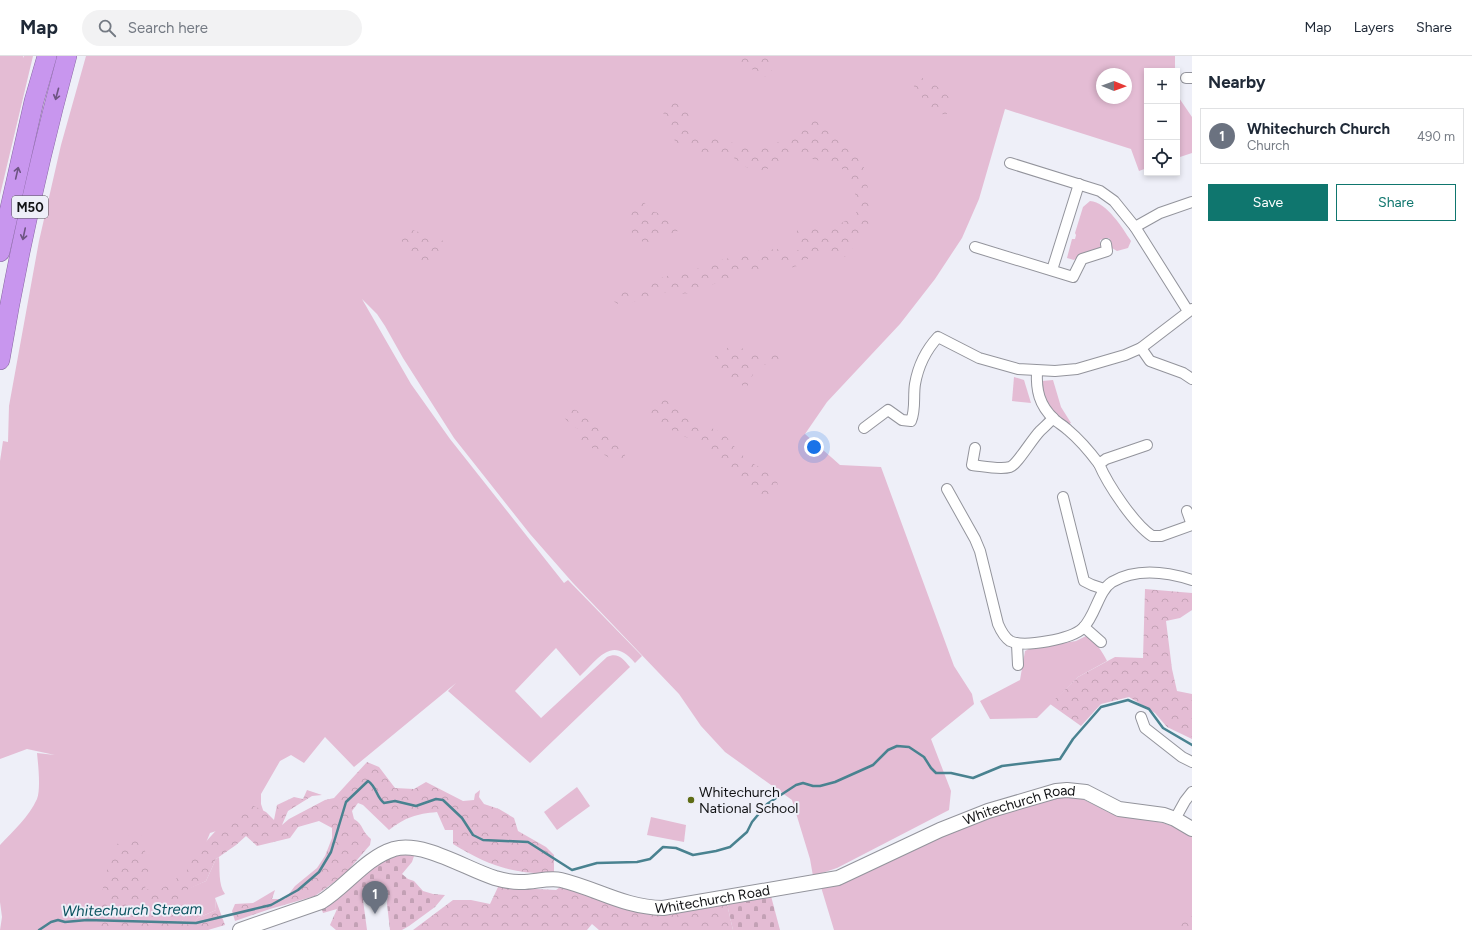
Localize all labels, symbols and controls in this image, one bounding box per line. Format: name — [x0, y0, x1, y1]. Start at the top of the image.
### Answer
search box — [82, 10, 362, 46]
text: Map — [20, 16, 58, 39]
icon: search — [96, 17, 118, 39]
text: Search here — [128, 19, 208, 37]
text: Map — [1304, 19, 1332, 36]
text: Layers — [1354, 19, 1394, 36]
text: Share — [1416, 19, 1452, 36]
north arrow — [1096, 68, 1132, 104]
map controls — [1144, 68, 1180, 176]
button: + — [1144, 68, 1180, 104]
text: Nearby — [1208, 72, 1266, 92]
one-way arrow — [53, 87, 60, 100]
button: − — [1144, 104, 1180, 140]
text: Whitechurch Church — [1247, 120, 1390, 138]
text: 1 — [1219, 129, 1225, 144]
text: 490 m — [1417, 129, 1455, 144]
text: Church — [1247, 138, 1290, 153]
button: locate — [1144, 140, 1180, 176]
one-way arrow — [14, 167, 22, 180]
button: Save — [1208, 184, 1328, 221]
button: Share — [1336, 184, 1456, 221]
road number: M50 — [12, 196, 48, 218]
one-way arrow — [20, 227, 28, 240]
your location — [804, 437, 824, 457]
street label: Whitechurch Road — [961, 782, 1076, 829]
place label: Whitechurch National School — [699, 784, 798, 817]
marker: Whitechurch National School — [686, 795, 696, 805]
pin: 1 — [362, 881, 388, 914]
street label: Whitechurch Road — [654, 882, 771, 917]
water label: Whitechurch Stream — [62, 900, 203, 920]

